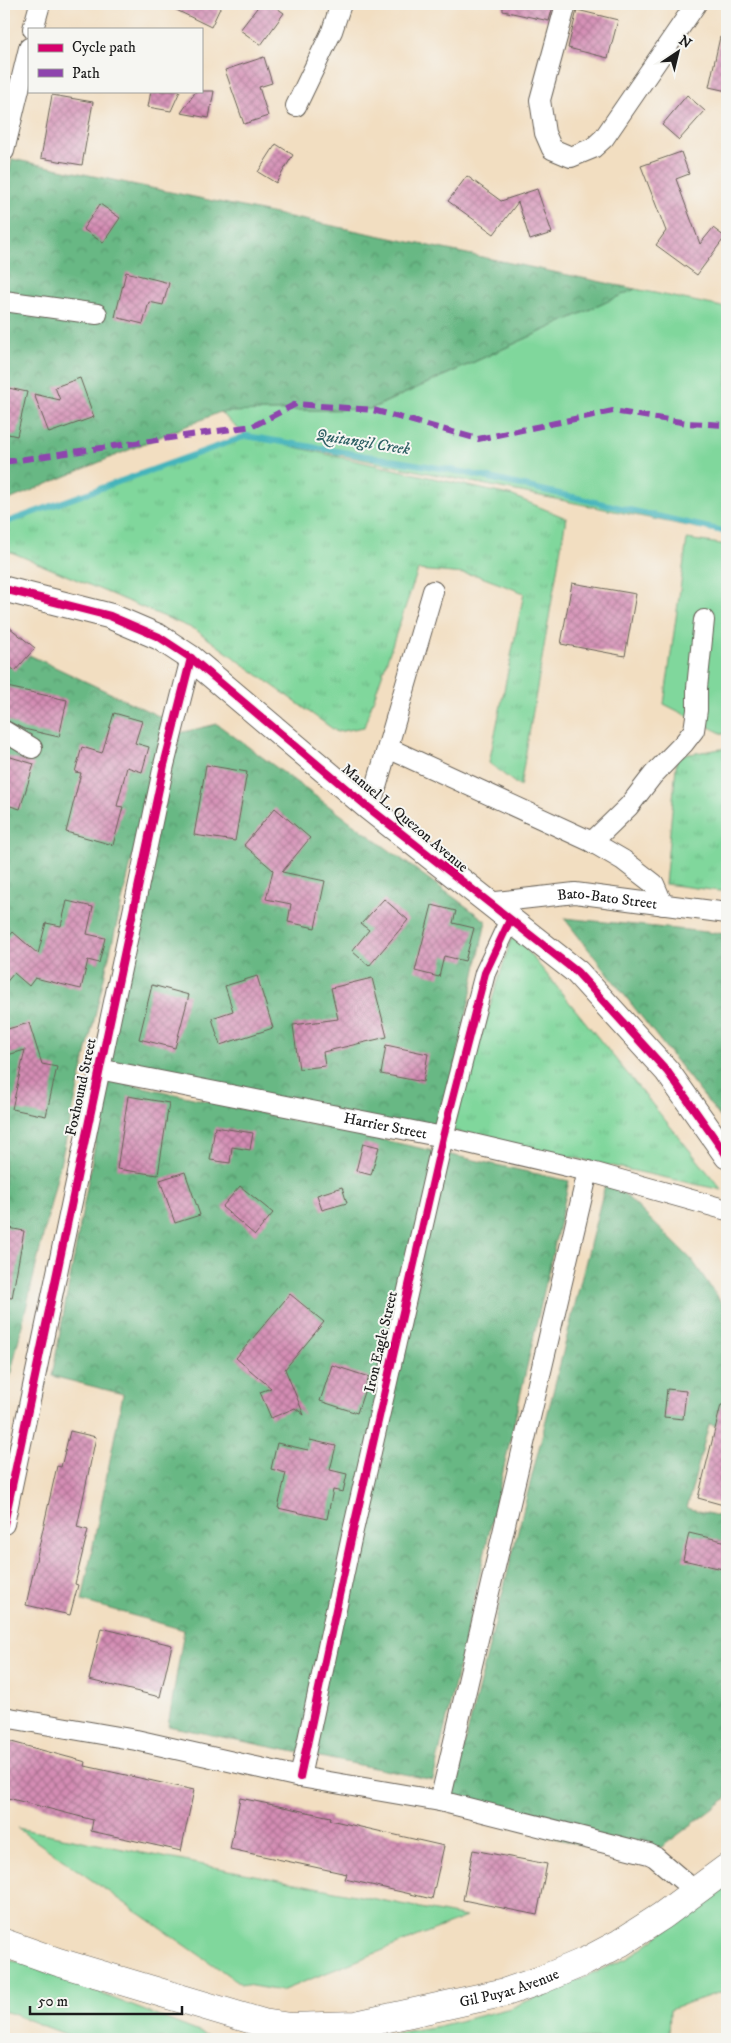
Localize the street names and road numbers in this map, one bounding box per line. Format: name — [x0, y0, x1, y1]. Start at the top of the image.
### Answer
street label: Manuel L. Quezon Avenue — [338, 760, 472, 876]
street label: Bato-Bato Street — [556, 883, 659, 913]
street label: Foxhound Street — [61, 1036, 101, 1138]
street label: Harrier Street — [342, 1108, 429, 1143]
street label: Iron Eagle Street — [360, 1289, 402, 1395]
street label: Gil Puyat Avenue — [458, 1964, 562, 2011]

